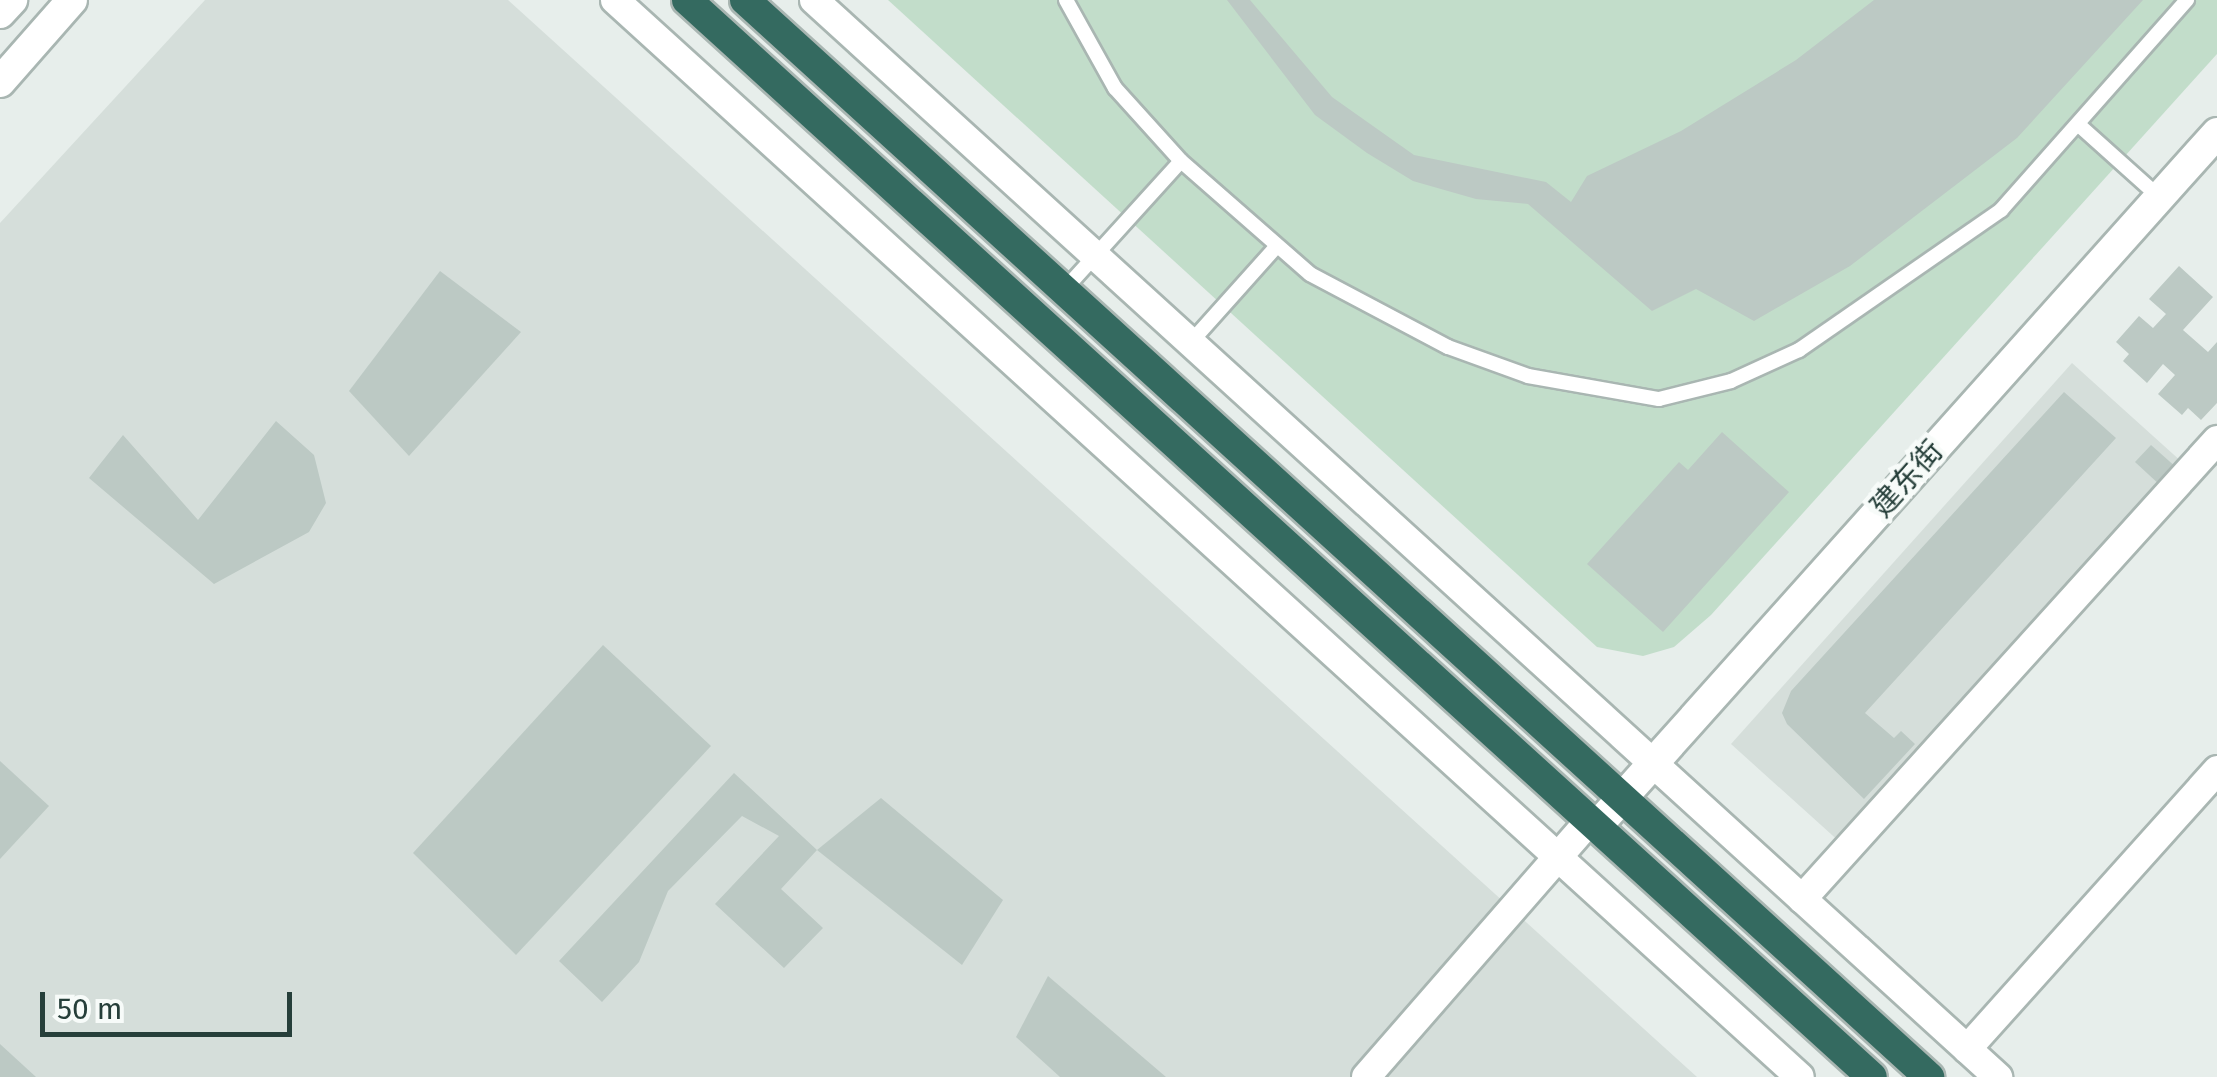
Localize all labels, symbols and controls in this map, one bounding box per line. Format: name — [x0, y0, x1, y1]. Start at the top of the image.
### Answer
street label: 建东街 — [1864, 434, 1950, 524]
scale bar — [45, 972, 298, 1034]
text: 50 m — [57, 991, 122, 1027]

